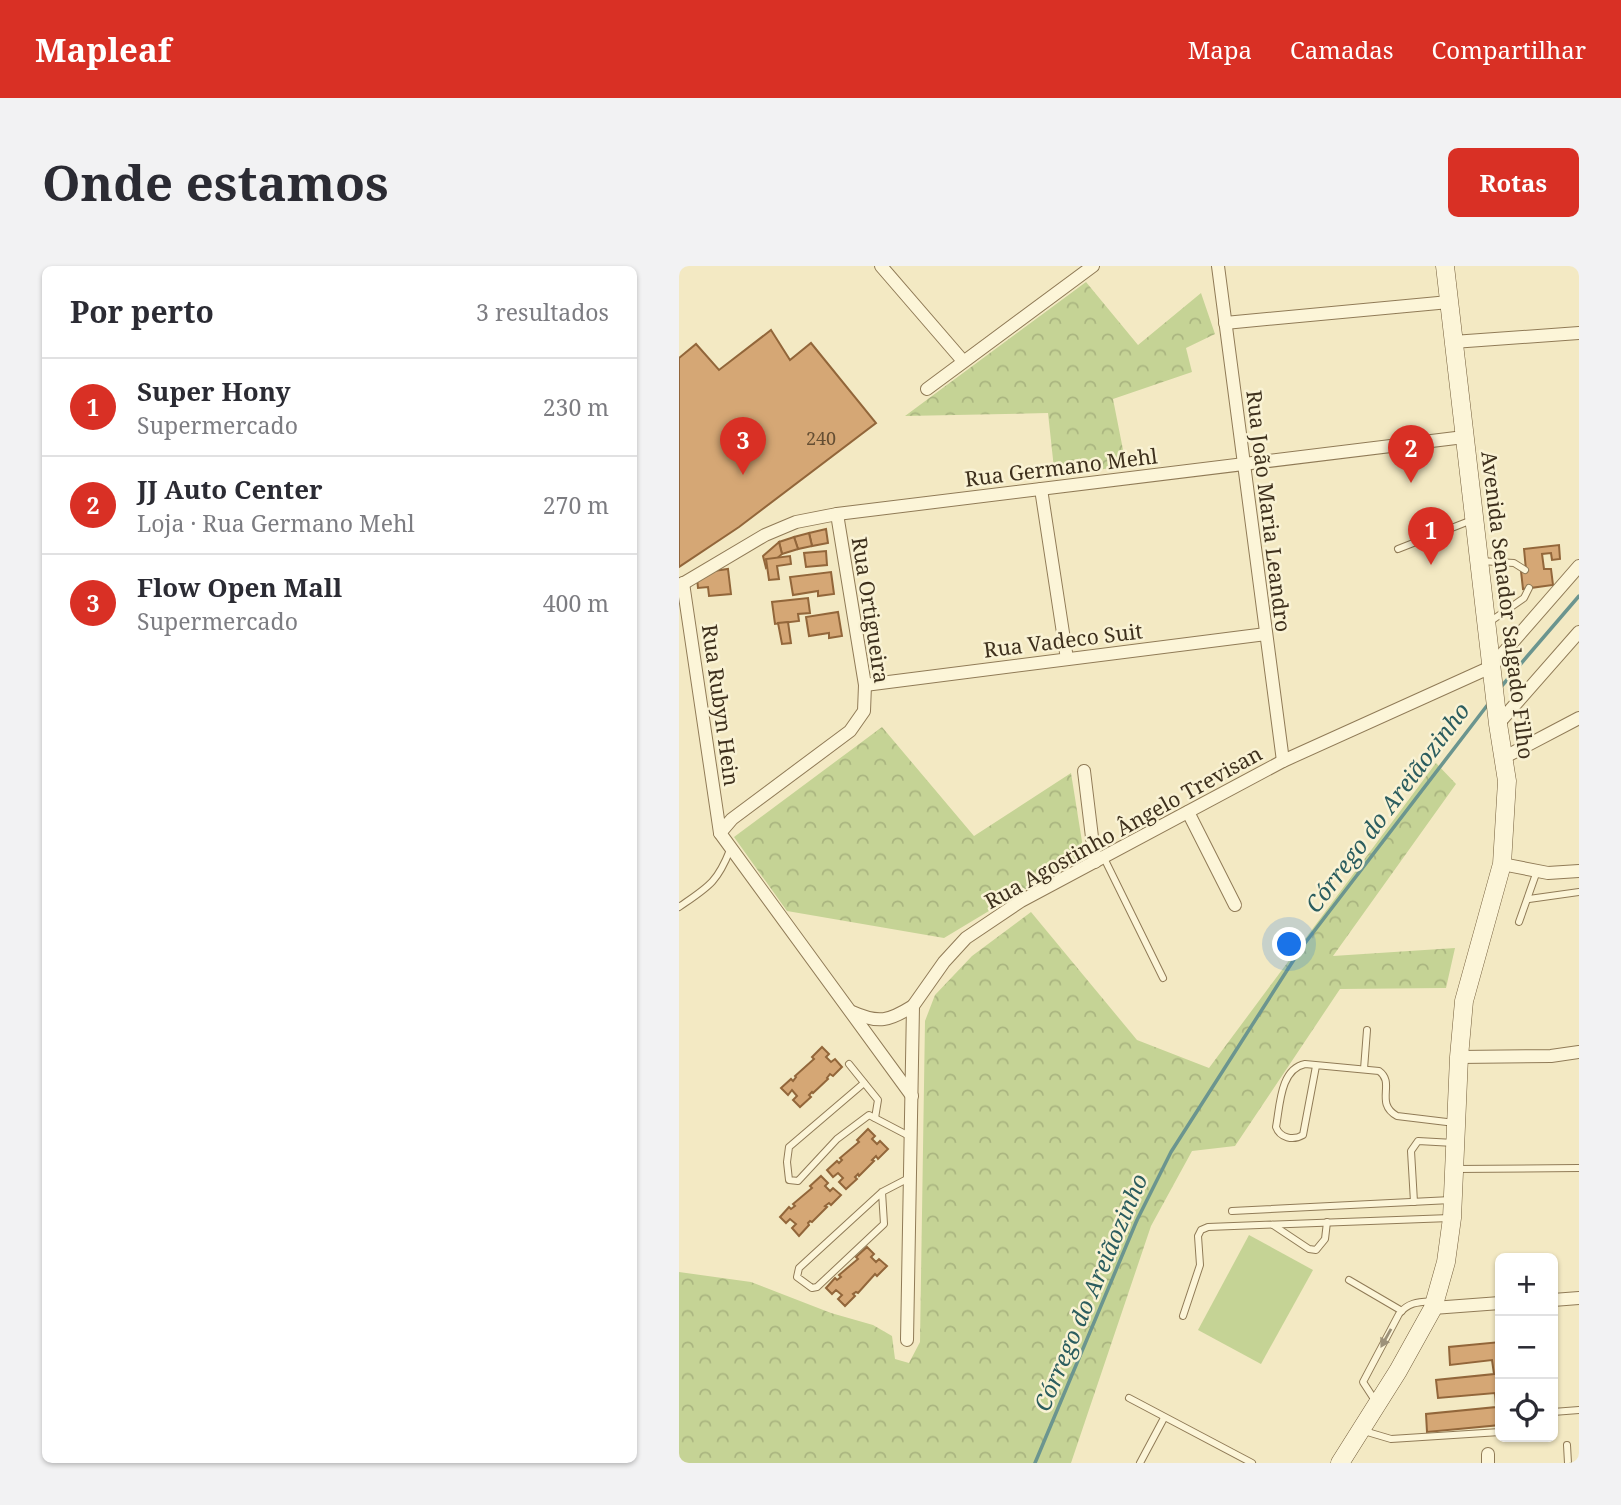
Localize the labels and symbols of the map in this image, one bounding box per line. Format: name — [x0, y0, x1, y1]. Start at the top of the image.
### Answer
street label: Rua João Maria Leandro — [1240, 388, 1298, 634]
pin: 3 — [720, 417, 766, 475]
pin: 2 — [1388, 425, 1434, 483]
house number: 240 — [806, 426, 836, 450]
street label: Rua Germano Mehl — [963, 441, 1160, 493]
street label: Avenida Senador Salgado Filho — [1475, 449, 1541, 761]
pin: 1 — [1408, 507, 1454, 565]
street label: Rua Ortigueira — [846, 535, 896, 685]
street label: Rua Vadeco Suit — [982, 616, 1144, 664]
street label: Rua Rubyn Hein — [696, 622, 746, 788]
water label: Córrego do Areiãozinho — [1297, 695, 1477, 919]
street label: Rua Agostinho Ângelo Trevisan — [979, 739, 1267, 915]
your location — [1272, 927, 1306, 961]
water label: Córrego do Areiãozinho — [1025, 1168, 1155, 1416]
one-way arrow — [1380, 1328, 1392, 1348]

